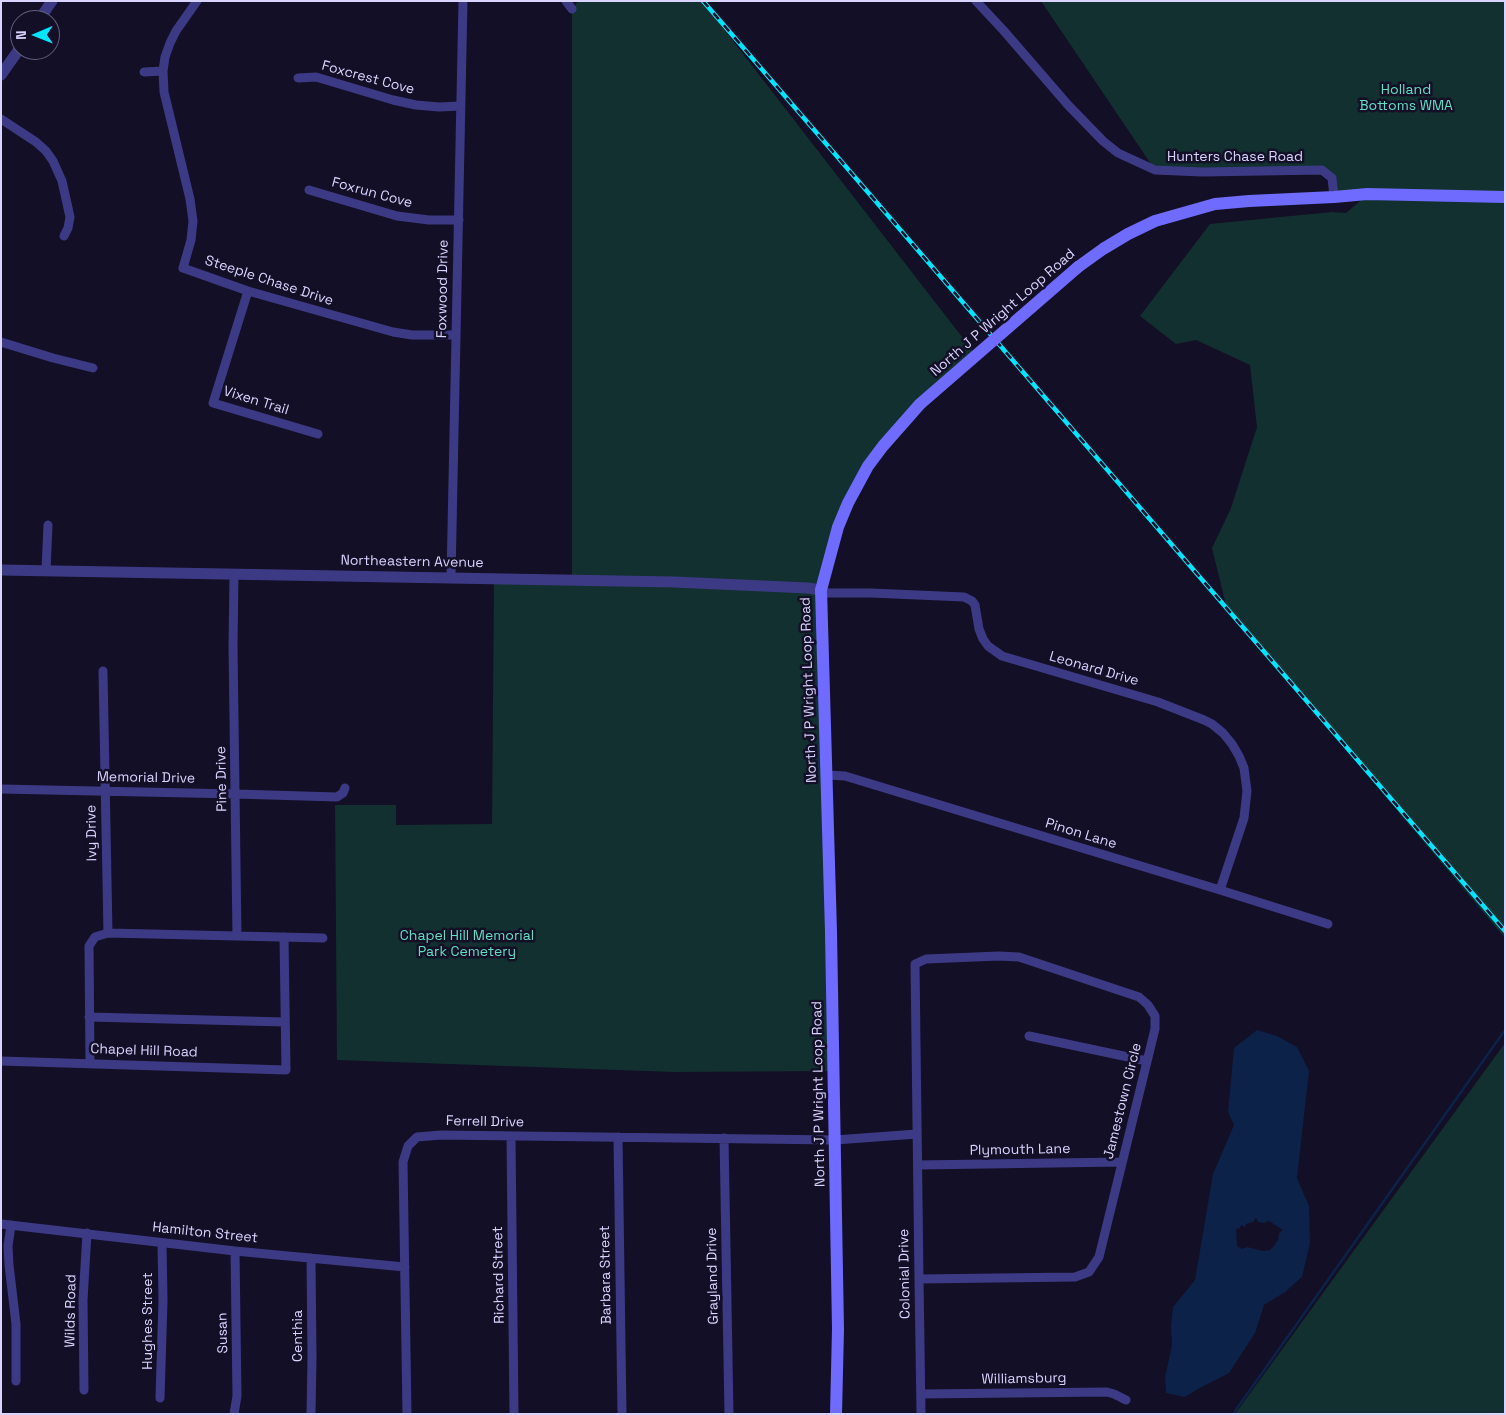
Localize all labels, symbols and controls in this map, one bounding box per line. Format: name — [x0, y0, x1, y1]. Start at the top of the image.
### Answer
north arrow — [10, 10, 60, 60]
text: N — [12, 30, 30, 40]
street label: Foxcrest Cove — [320, 58, 416, 98]
park label: Holland Bottoms WMA — [1359, 82, 1453, 114]
street label: Hunters Chase Road — [1167, 149, 1303, 165]
street label: Foxrun Cove — [330, 174, 414, 212]
street label: Foxwood Drive — [434, 240, 452, 338]
street label: North J P Wright Loop Road — [927, 246, 1079, 380]
street label: Steeple Chase Drive — [203, 252, 335, 310]
street label: Vixen Trail — [221, 383, 291, 419]
street label: Northeastern Avenue — [340, 552, 484, 572]
street label: North J P Wright Loop Road — [797, 597, 821, 783]
street label: Leonard Drive — [1047, 648, 1141, 690]
street label: Pine Drive — [213, 746, 231, 812]
street label: Memorial Drive — [97, 769, 195, 787]
street label: Ivy Drive — [83, 805, 101, 861]
street label: Pinon Lane — [1043, 815, 1119, 853]
park label: Chapel Hill Memorial Park Cemetery — [400, 928, 534, 960]
street label: North J P Wright Loop Road — [809, 1001, 829, 1187]
street label: Chapel Hill Road — [90, 1041, 198, 1061]
street label: Jamestown Circle — [1100, 1041, 1146, 1161]
street label: Ferrell Drive — [446, 1113, 524, 1131]
street label: Plymouth Lane — [969, 1141, 1071, 1159]
street label: Hamilton Street — [151, 1219, 259, 1247]
street label: Barbara Street — [597, 1225, 615, 1325]
street label: Richard Street — [490, 1226, 508, 1324]
street label: Grayland Drive — [704, 1227, 722, 1325]
street label: Colonial Drive — [896, 1229, 914, 1319]
street label: Hughes Street — [140, 1272, 156, 1370]
street label: Wilds Road — [62, 1274, 80, 1348]
street label: Centhia — [290, 1310, 306, 1362]
street label: Susan — [214, 1312, 232, 1354]
street label: Williamsburg — [981, 1370, 1067, 1388]

